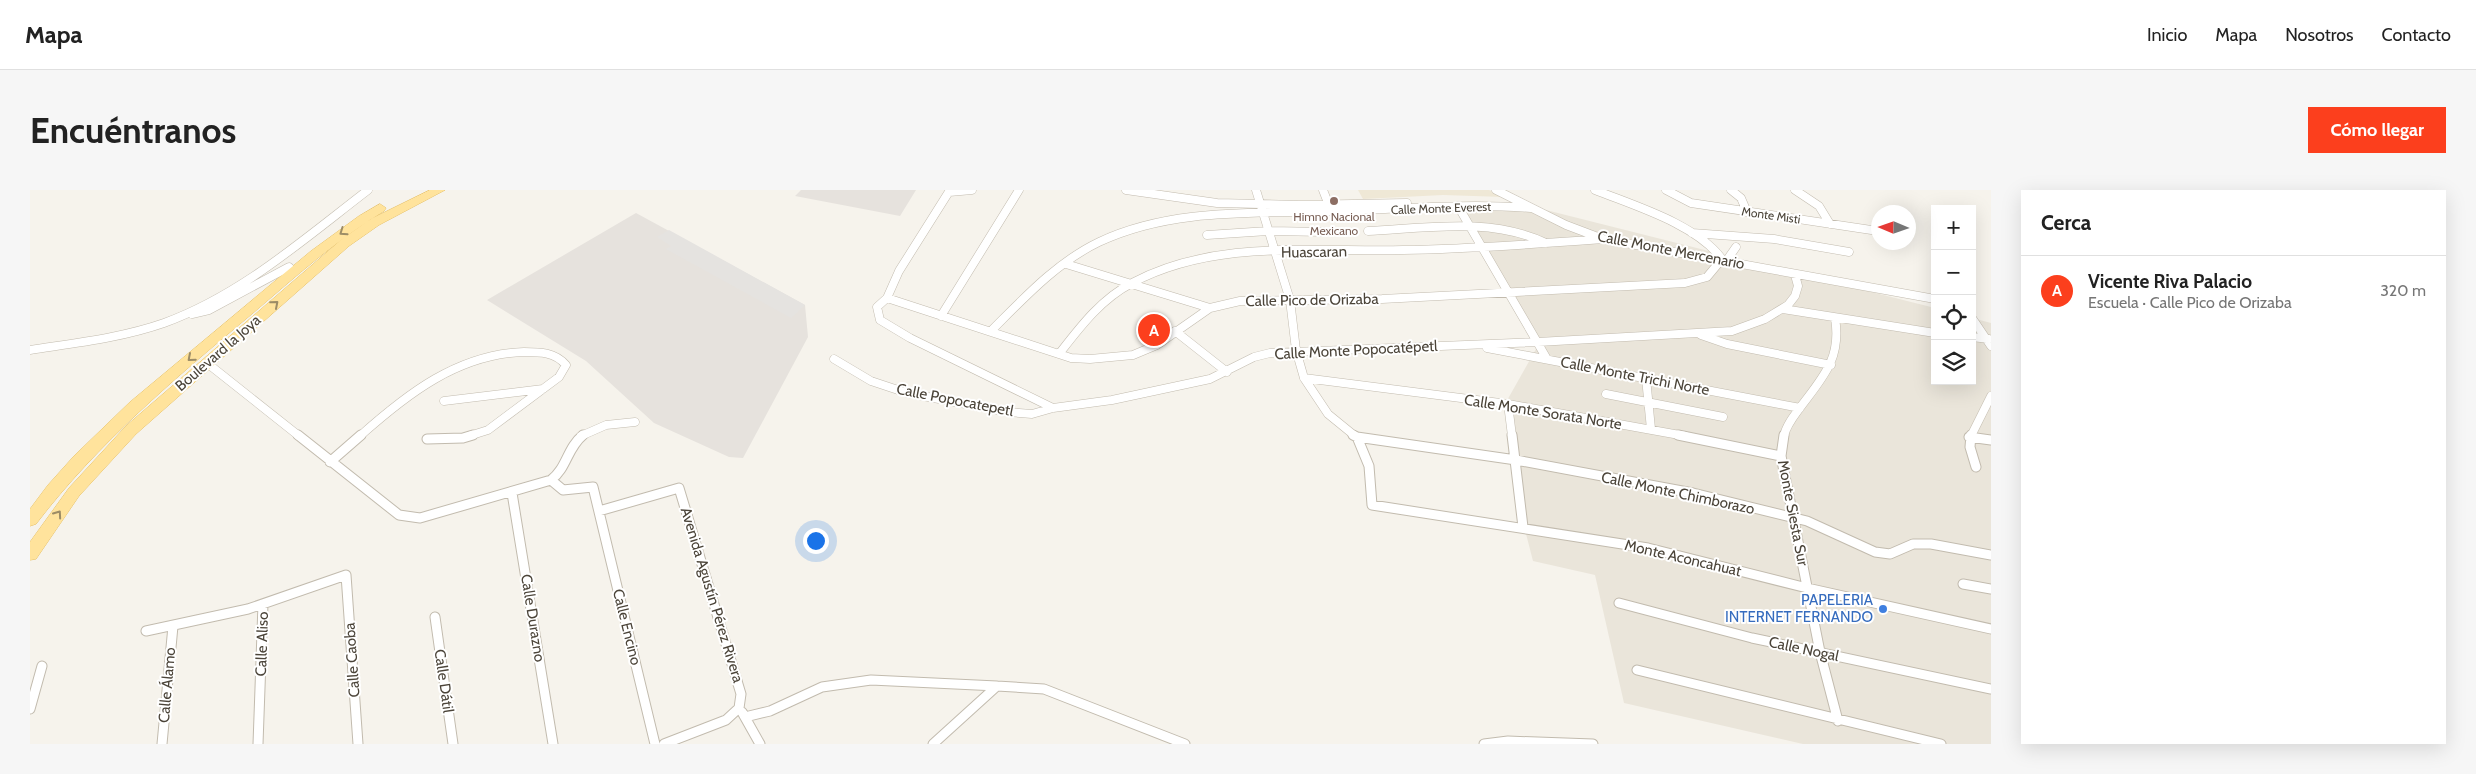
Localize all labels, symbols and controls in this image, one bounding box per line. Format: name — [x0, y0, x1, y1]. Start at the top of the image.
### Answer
text: Mapa — [25, 20, 82, 49]
text: Inicio — [2147, 24, 2187, 46]
text: Mapa — [2215, 24, 2257, 46]
text: Nosotros — [2285, 24, 2354, 46]
text: Contacto — [2382, 24, 2451, 46]
button: Cómo llegar — [2308, 107, 2446, 153]
text: Encuéntranos — [30, 109, 236, 152]
marker: Himno Nacional Mexicano — [1328, 195, 1340, 207]
street label: Calle Monte Everest — [1391, 199, 1491, 217]
street label: Monte Misti — [1741, 203, 1801, 227]
north arrow — [1871, 205, 1916, 250]
map controls — [1931, 205, 1976, 385]
button: + — [1931, 205, 1976, 250]
place label: Himno Nacional Mexicano — [1293, 209, 1375, 238]
text: Cerca — [2041, 210, 2091, 235]
one-way arrow — [339, 226, 349, 235]
street label: Calle Monte Mercenario — [1596, 227, 1746, 273]
street label: Huascaran — [1281, 242, 1347, 262]
button: − — [1931, 250, 1976, 295]
text: Vicente Riva Palacio — [2088, 270, 2252, 293]
text: A — [2052, 281, 2062, 300]
text: 320 m — [2380, 281, 2426, 300]
street label: Calle Pico de Orizaba — [1245, 290, 1379, 310]
text: Escuela · Calle Pico de Orizaba — [2088, 293, 2292, 312]
button: locate — [1931, 295, 1976, 340]
one-way arrow — [269, 301, 278, 310]
street label: Boulevard la Joya — [172, 310, 265, 395]
pin: A — [1138, 311, 1170, 349]
street label: Calle Monte Popocatépetl — [1274, 337, 1439, 363]
button: layers — [1931, 340, 1976, 385]
one-way arrow — [187, 352, 196, 361]
street label: Calle Monte Trichi Norte — [1559, 353, 1711, 399]
street label: Calle Popocatepetl — [895, 380, 1016, 420]
street label: Calle Monte Sorata Norte — [1463, 391, 1623, 433]
street label: Monte Siesta Sur — [1774, 459, 1812, 568]
street label: Calle Monte Chimborazo — [1600, 468, 1756, 518]
street label: Avenida Agustín Pérez Rivera — [677, 505, 747, 686]
one-way arrow — [52, 510, 61, 520]
your location — [803, 528, 829, 554]
street label: Monte Aconcahuat — [1623, 536, 1743, 580]
street label: Calle Durazno — [517, 573, 549, 663]
street label: Calle Encino — [609, 587, 645, 667]
place label: PAPELERIA INTERNET FERNANDO — [1725, 591, 1874, 626]
marker: PAPELERIA INTERNET FERNANDO — [1877, 603, 1889, 615]
street label: Calle Aliso — [252, 611, 272, 677]
street label: Calle Caoba — [340, 621, 364, 698]
street label: Calle Nogal — [1767, 633, 1841, 665]
street label: Calle Álamo — [154, 646, 179, 724]
street label: Calle Dátil — [431, 648, 457, 714]

